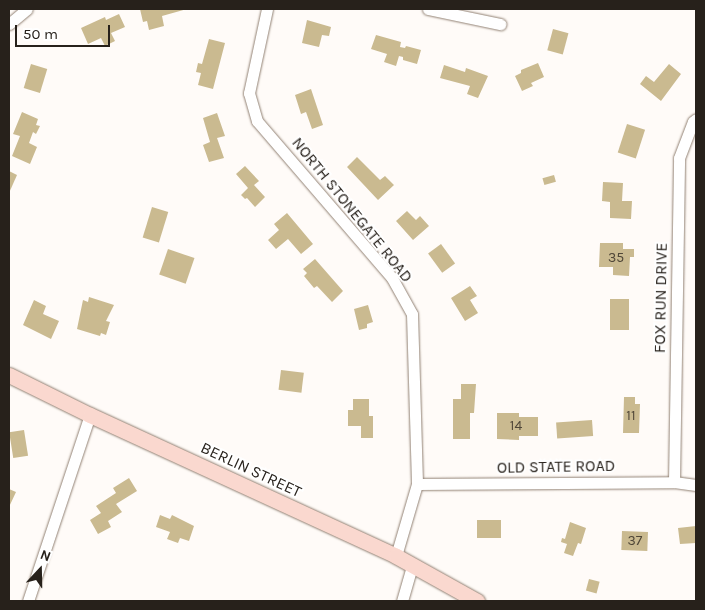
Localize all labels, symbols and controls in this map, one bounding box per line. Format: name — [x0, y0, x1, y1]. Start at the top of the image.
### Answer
scale bar — [18, 15, 112, 47]
text: 50 m — [23, 25, 58, 43]
street label: NORTH STONEGATE ROAD — [288, 134, 416, 286]
street label: FOX RUN DRIVE — [650, 243, 672, 353]
house number: 35 — [608, 250, 624, 266]
house number: 11 — [626, 408, 636, 424]
house number: 14 — [510, 418, 522, 434]
street label: BERLIN STREET — [198, 438, 304, 502]
street label: OLD STATE ROAD — [497, 456, 615, 478]
house number: 37 — [628, 533, 642, 549]
north arrow — [15, 545, 65, 595]
text: N — [38, 546, 53, 565]

